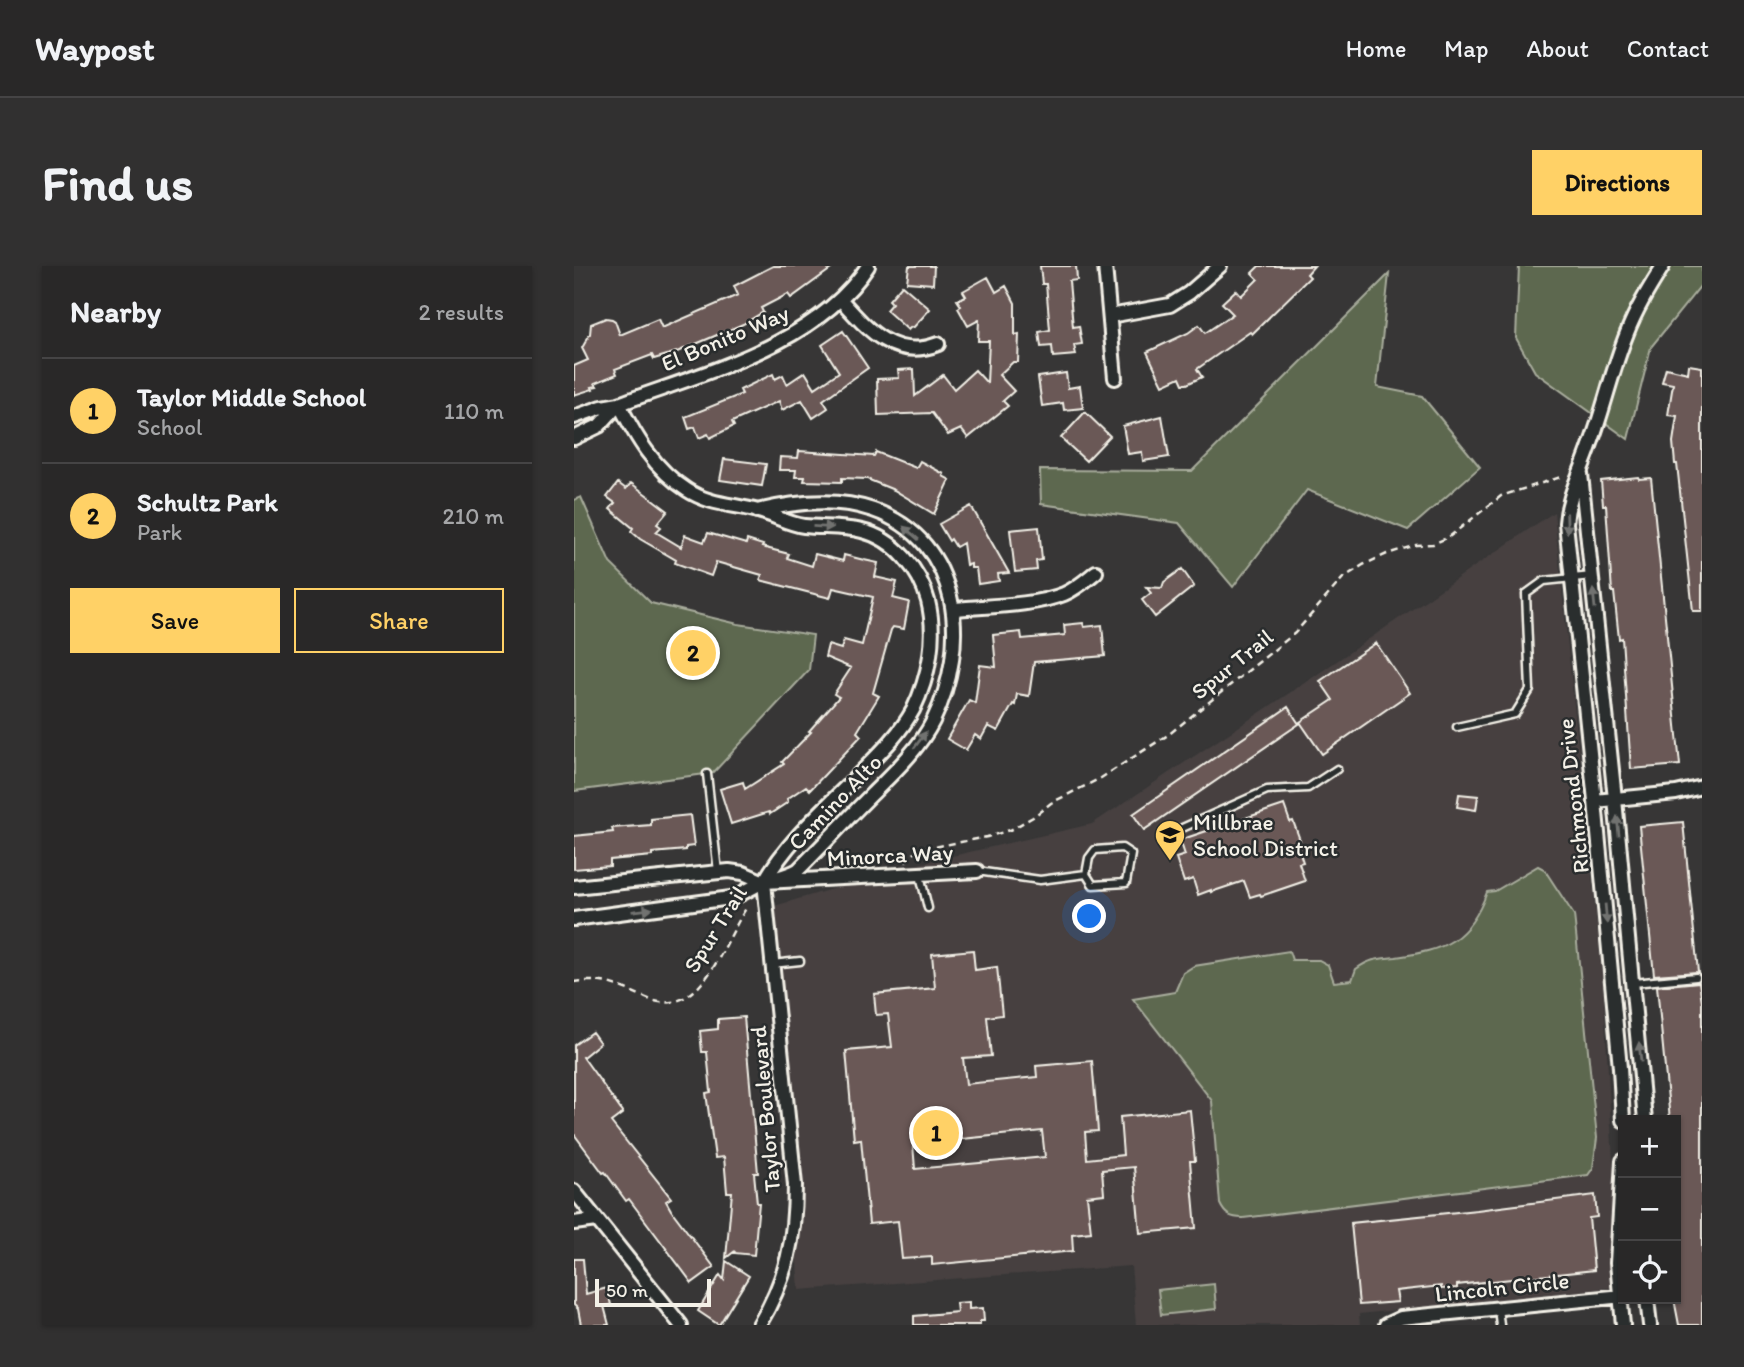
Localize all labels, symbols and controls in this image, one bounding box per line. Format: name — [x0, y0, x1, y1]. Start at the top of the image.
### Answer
text: Waypost — [35, 29, 155, 68]
text: Home — [1346, 34, 1406, 63]
text: Map — [1444, 34, 1488, 63]
text: About — [1526, 34, 1589, 63]
text: Contact — [1627, 34, 1709, 63]
button: Directions — [1532, 150, 1702, 215]
text: Find us — [42, 153, 193, 212]
text: Nearby — [70, 293, 161, 330]
text: 2 results — [418, 298, 504, 326]
street label: El Bonito Way — [657, 298, 793, 377]
text: Taylor Middle School — [137, 381, 366, 413]
text: 1 — [88, 397, 98, 425]
text: 110 m — [444, 397, 504, 425]
text: School — [137, 413, 202, 441]
text: Schultz Park — [137, 486, 278, 518]
text: 2 — [87, 502, 99, 530]
text: 210 m — [443, 502, 504, 530]
one-way arrow — [1562, 512, 1573, 534]
text: Park — [137, 518, 182, 546]
one-way arrow — [812, 521, 834, 532]
one-way arrow — [903, 526, 920, 541]
button: Save — [70, 588, 280, 653]
button: Share — [294, 588, 504, 653]
one-way arrow — [1589, 588, 1600, 610]
street label: Spur Trail — [1185, 622, 1279, 706]
pin: 2 — [670, 627, 716, 679]
street label: Richmond Drive — [1551, 717, 1595, 875]
one-way arrow — [913, 731, 927, 749]
street label: Camino Alto — [782, 748, 888, 856]
place label: Millbrae School District — [1193, 808, 1338, 862]
one-way arrow — [1612, 815, 1623, 837]
school or university icon: Millbrae School District — [1153, 818, 1187, 862]
street label: Minorca Way — [826, 838, 954, 872]
street label: Spur Trail — [677, 880, 753, 978]
your location — [1072, 899, 1106, 933]
one-way arrow — [1601, 903, 1612, 925]
one-way arrow — [631, 904, 653, 915]
street label: Taylor Boulevard — [744, 1024, 786, 1193]
one-way arrow — [1634, 1041, 1645, 1063]
pin: 1 — [913, 1107, 959, 1159]
map controls — [1618, 1115, 1681, 1304]
button: + — [1618, 1115, 1681, 1178]
button: − — [1618, 1178, 1681, 1241]
button: locate — [1618, 1241, 1681, 1304]
street label: Lincoln Circle — [1433, 1266, 1571, 1308]
scale bar — [595, 1276, 710, 1308]
text: 50 m — [606, 1279, 648, 1302]

